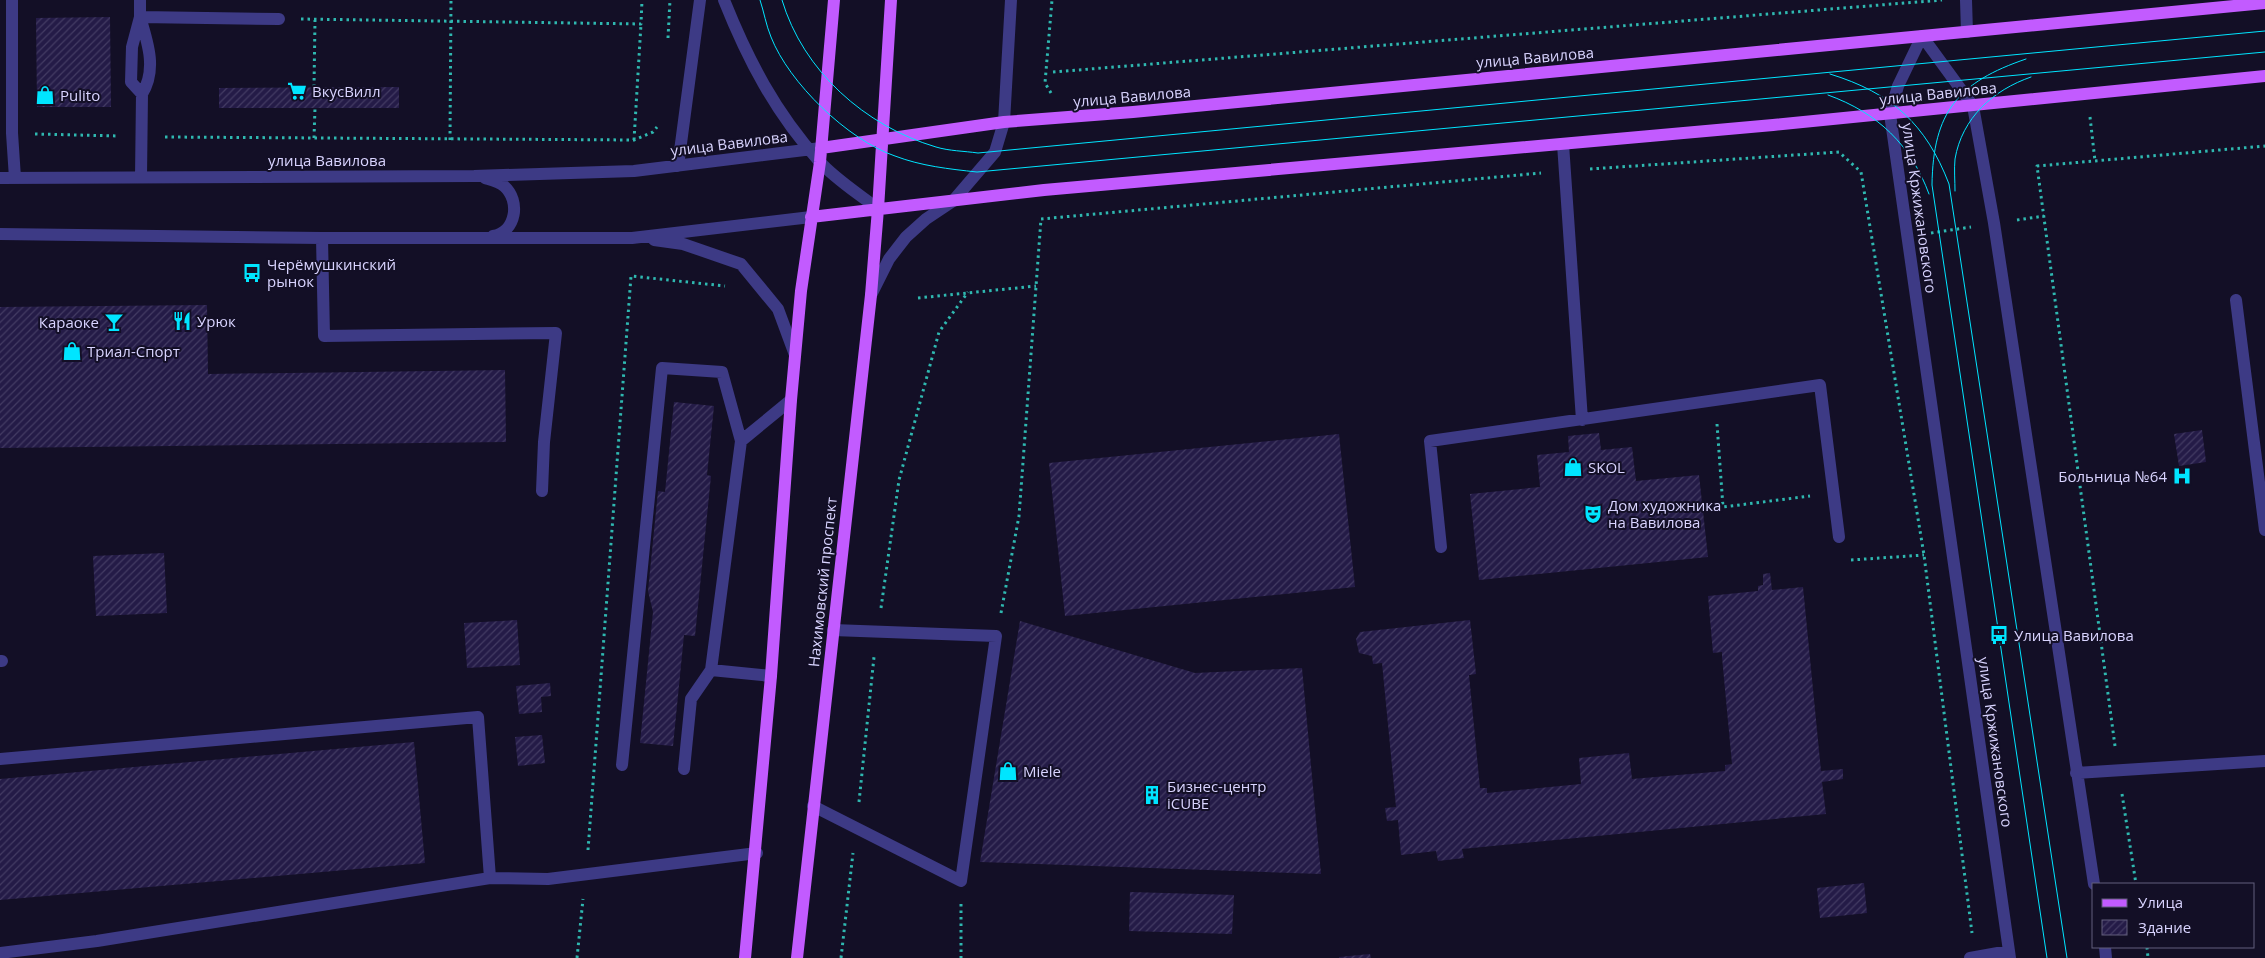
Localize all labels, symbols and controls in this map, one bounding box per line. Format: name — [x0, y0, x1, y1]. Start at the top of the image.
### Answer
street label: улица Вавилова — [1475, 42, 1595, 72]
street label: улица Вавилова — [1878, 77, 1998, 109]
supermarket icon: ВкусВилл — [286, 80, 308, 102]
place label: ВкусВилл — [312, 81, 381, 101]
street label: улица Вавилова — [1072, 81, 1192, 111]
shop icon: Pulito — [34, 84, 56, 106]
place label: Pulito — [60, 85, 100, 105]
street label: улица Кржижановского — [1898, 121, 1942, 295]
street label: улица Вавилова — [669, 126, 789, 160]
street label: улица Вавилова — [268, 150, 386, 170]
place label: Черёмушкинский рынок — [267, 254, 396, 291]
bus stop icon: Черёмушкинский рынок — [241, 262, 263, 284]
restaurant icon: Урюк — [171, 310, 193, 332]
bar icon: Караоке — [103, 311, 125, 333]
place label: Урюк — [197, 311, 236, 331]
place label: Караоке — [39, 312, 99, 332]
shop icon: Триал-Спорт — [61, 340, 83, 362]
place label: Триал-Спорт — [87, 341, 180, 361]
shop icon: SKOL — [1562, 456, 1584, 478]
place label: SKOL — [1588, 457, 1625, 477]
hospital icon: Больница №64 — [2171, 465, 2193, 487]
place label: Больница №64 — [2058, 466, 2167, 486]
place label: Дом художника на Вавилова — [1608, 495, 1721, 532]
street label: Нахимовский проспект — [803, 496, 841, 668]
theatre icon: Дом художника на Вавилова — [1582, 503, 1604, 525]
bus stop icon: Улица Вавилова — [1988, 624, 2010, 646]
place label: Улица Вавилова — [2014, 625, 2134, 645]
street label: улица Кржижановского — [1974, 655, 2018, 829]
shop icon: Miele — [997, 760, 1019, 782]
place label: Miele — [1023, 761, 1061, 781]
place label: Бизнес-центр iCUBE — [1167, 776, 1266, 813]
building icon: Бизнес-центр iCUBE — [1141, 784, 1163, 806]
legend — [2092, 883, 2255, 948]
text: Улица — [2138, 892, 2183, 912]
text: Здание — [2138, 917, 2191, 937]

